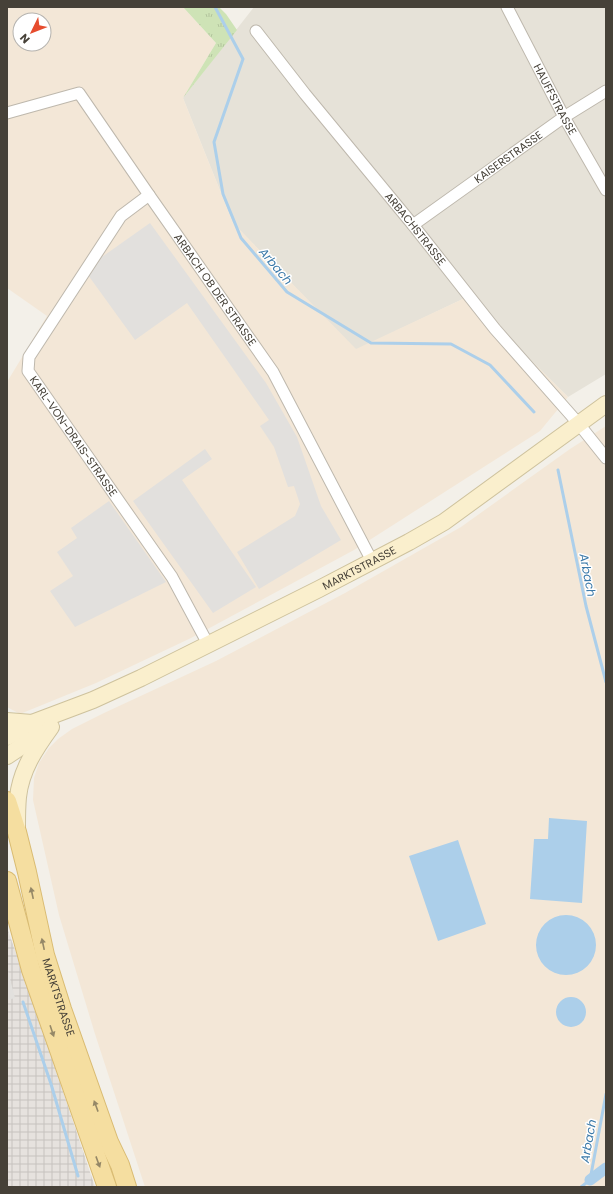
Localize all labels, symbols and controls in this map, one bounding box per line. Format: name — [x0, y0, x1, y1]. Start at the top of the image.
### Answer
north arrow — [12, 12, 52, 52]
text: N — [16, 30, 33, 47]
street label: HAUFFSTRASSE — [530, 61, 581, 138]
street label: KAISERSTRASSE — [471, 127, 546, 187]
street label: ARBACHSTRASSE — [381, 189, 450, 269]
street label: ARBACH OB DER STRASSE — [170, 230, 260, 349]
water label: Arbach — [255, 243, 297, 288]
street label: KARL-VON-DRAIS-STRASSE — [26, 373, 121, 500]
street label: MARKTSTRASSE — [319, 542, 399, 594]
water label: Arbach — [575, 551, 601, 598]
one-way arrow — [28, 886, 34, 899]
one-way arrow — [40, 938, 46, 950]
street label: MARKTSTRASSE — [38, 956, 79, 1038]
one-way arrow — [49, 1026, 55, 1038]
one-way arrow — [92, 1099, 98, 1111]
water label: Arbach — [576, 1118, 600, 1165]
one-way arrow — [95, 1156, 101, 1168]

